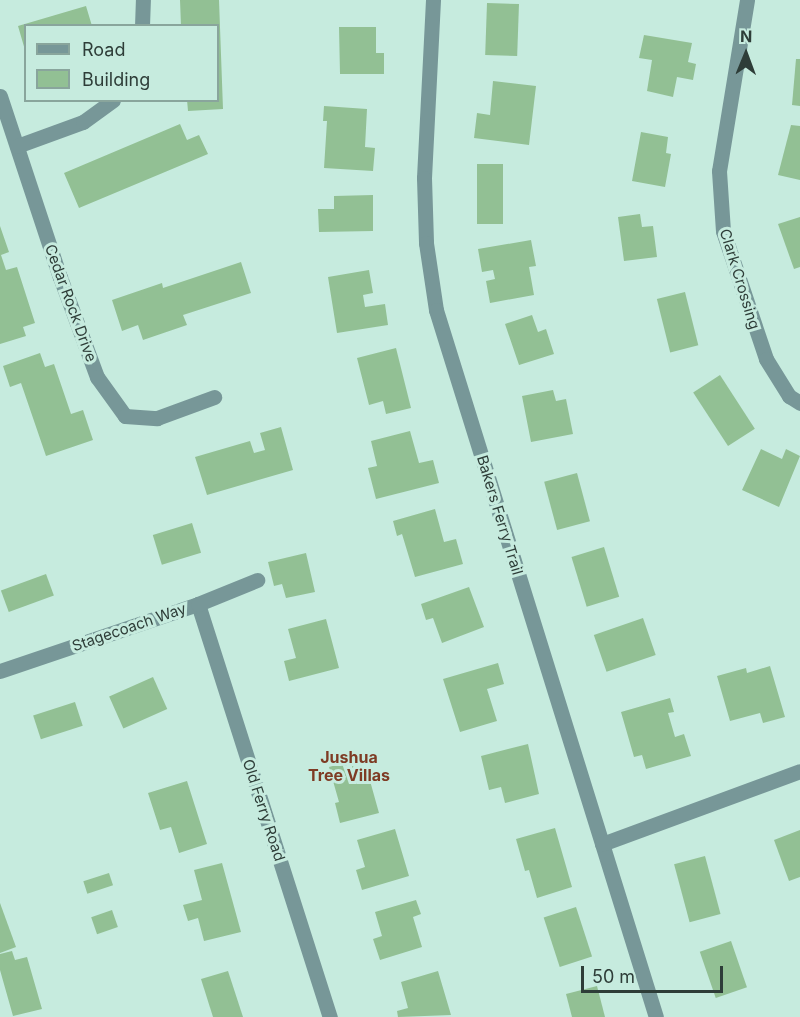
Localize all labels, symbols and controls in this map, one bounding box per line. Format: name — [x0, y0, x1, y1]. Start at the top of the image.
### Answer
legend — [24, 24, 219, 102]
north arrow — [716, 24, 776, 84]
text: N — [740, 26, 753, 46]
text: Road — [82, 39, 125, 60]
text: Building — [82, 69, 150, 90]
street label: Clark Crossing — [716, 227, 764, 331]
street label: Cedar Rock Drive — [41, 242, 101, 364]
street label: Bakers Ferry Trail — [473, 453, 527, 577]
street label: Stagecoach Way — [70, 599, 188, 655]
district label: Jushua Tree Villas — [308, 747, 390, 785]
street label: Old Ferry Road — [239, 757, 289, 863]
scale bar — [584, 954, 726, 992]
text: 50 m — [592, 966, 635, 987]

